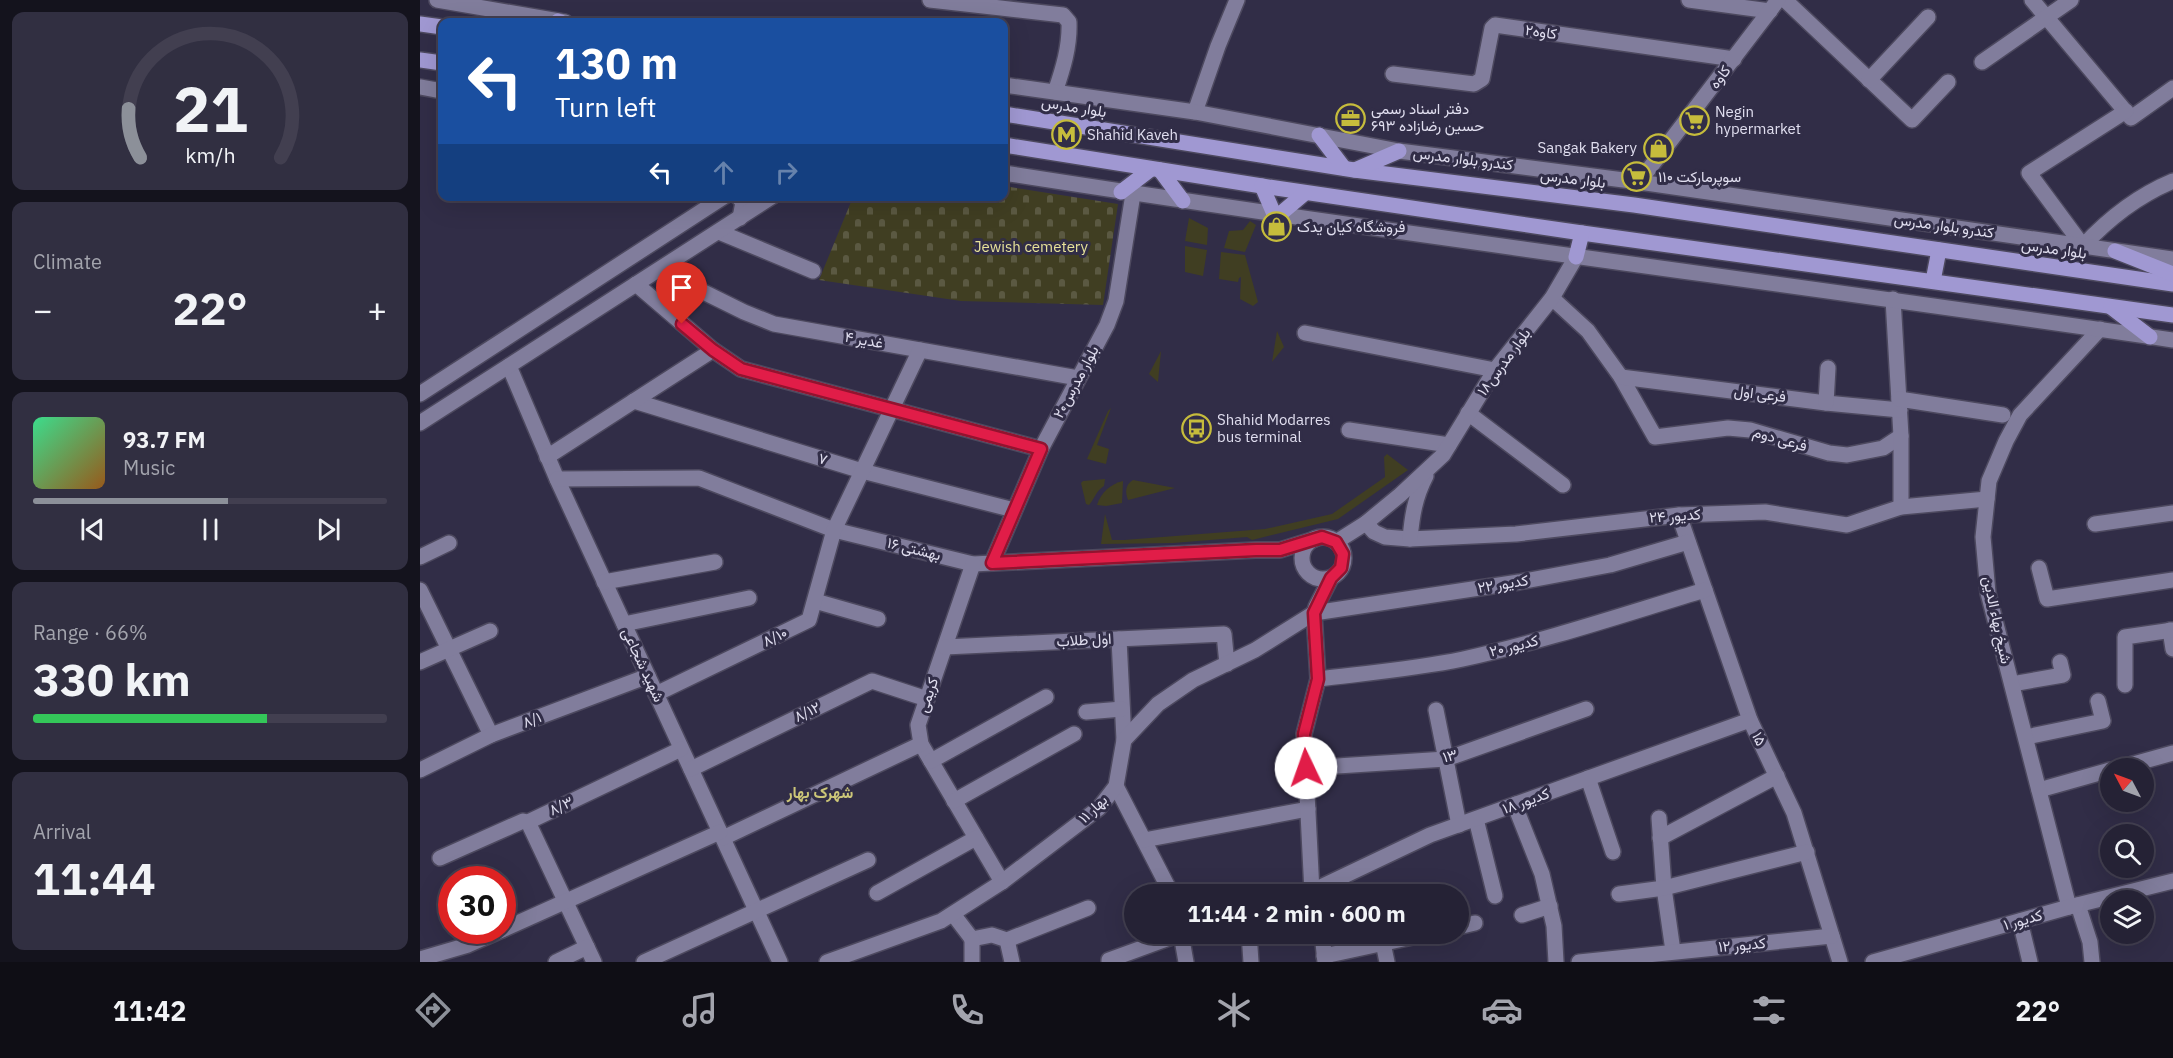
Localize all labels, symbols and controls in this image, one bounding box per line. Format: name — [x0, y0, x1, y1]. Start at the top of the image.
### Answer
street label: کاوه۲ — [1524, 20, 1559, 43]
text: 130 m — [555, 36, 678, 91]
icon: left — [456, 42, 534, 120]
street label: کاوه — [1705, 61, 1735, 92]
text: 21 — [173, 68, 247, 149]
text: Turn left — [555, 89, 656, 124]
street label: بلوار مدرس — [1040, 92, 1108, 122]
place label: دفتر اسناد رسمی ۶۹۳ حسین رضازاده — [1371, 99, 1484, 136]
office icon: دفتر اسناد رسمی ۶۹۳ حسین رضازاده — [1334, 102, 1366, 134]
place label: Negin hypermarket — [1715, 102, 1801, 138]
supermarket icon: Negin hypermarket — [1678, 105, 1710, 137]
metro station icon: Shahid Kaveh — [1050, 119, 1082, 151]
place label: Shahid Kaveh — [1087, 125, 1178, 144]
shop icon: Sangak Bakery — [1642, 132, 1674, 164]
place label: Sangak Bakery — [1538, 138, 1638, 157]
text: km/h — [185, 141, 235, 169]
street label: کندرو بلوار مدرس — [1412, 143, 1514, 175]
icon: left — [644, 156, 677, 189]
icon: ahead — [707, 156, 740, 189]
icon: right — [770, 156, 803, 189]
supermarket icon: سوپرمارکت ۱۱۰ — [1621, 161, 1653, 193]
street label: بلوار مدرس — [1539, 165, 1607, 193]
place label: سوپرمارکت ۱۱۰ — [1658, 167, 1741, 187]
street label: کندرو بلوار مدرس — [1893, 209, 1995, 243]
shop icon: فروشگاه کیان یدک — [1260, 211, 1292, 243]
place label: فروشگاه کیان یدک — [1297, 217, 1406, 236]
street label: بلوار مدرس — [2020, 235, 2088, 263]
park label: Jewish cemetery — [974, 237, 1089, 256]
text: Climate — [33, 248, 102, 275]
pin — [656, 262, 707, 324]
icon: arrive — [665, 271, 698, 304]
text: 22° — [172, 279, 248, 337]
text: − — [33, 288, 53, 331]
text: + — [367, 288, 387, 331]
street label: بلوار مدرس۱۸ — [1473, 324, 1535, 400]
street label: غدیر ۴ — [843, 327, 885, 352]
street label: بلوار مدرس۲۰ — [1048, 342, 1104, 422]
street label: فرعی اول — [1733, 381, 1787, 407]
place label: Shahid Modarres bus terminal — [1217, 410, 1331, 446]
bus stop icon: Shahid Modarres bus terminal — [1180, 413, 1212, 445]
street label: فرعی دوم — [1751, 422, 1809, 456]
text: 93.7 FM — [123, 425, 206, 454]
street label: ۷ — [816, 448, 830, 469]
text: Music — [123, 454, 175, 481]
street label: کدیور ۲۴ — [1648, 504, 1702, 527]
icon: previous — [76, 513, 109, 546]
icon: pause — [194, 513, 227, 546]
icon: next — [312, 513, 345, 546]
street label: ۱۶ بهشتی — [885, 533, 943, 565]
street label: کدیور ۲۲ — [1476, 570, 1530, 597]
street label: شیخ بهاء الدین — [1977, 574, 2016, 666]
text: Range · 66% — [33, 619, 148, 646]
street label: ۸/۱۰ — [759, 622, 790, 651]
street label: شهید شجاعی — [617, 625, 669, 706]
street label: اول طلاب — [1056, 629, 1112, 650]
street label: کدیور ۲۰ — [1487, 630, 1541, 661]
text: 330 km — [33, 650, 191, 708]
street label: کریمی — [913, 675, 943, 715]
street label: ۸/۱۲ — [791, 697, 823, 726]
street label: ۸/۱ — [520, 707, 544, 732]
street label: ۱۵ — [1748, 729, 1771, 749]
position arrow — [1274, 736, 1338, 800]
street label: ۱۳ — [1441, 745, 1459, 766]
north arrow — [2100, 758, 2154, 812]
map controls — [2100, 758, 2154, 944]
district label: شهرک بهار — [786, 782, 854, 803]
street label: کدیور ۱۸ — [1500, 783, 1552, 818]
street label: بهار ۱۱ — [1074, 790, 1111, 827]
street label: ۸/۳ — [546, 792, 576, 819]
text: Arrival — [33, 818, 91, 845]
button: search — [2100, 824, 2154, 878]
text: 11:44 — [33, 849, 156, 907]
speed limit sign: 30 — [438, 866, 516, 944]
button: layers — [2100, 890, 2154, 944]
text: 11:44 · 2 min · 600 m — [1187, 899, 1406, 928]
street label: کدیور ۱ — [2001, 905, 2045, 934]
street label: کدیور ۱۲ — [1717, 933, 1767, 956]
icon: directions — [412, 989, 454, 1031]
icon: music — [679, 989, 721, 1031]
icon: phone — [946, 989, 988, 1031]
icon: climate — [1213, 989, 1255, 1031]
icon: car — [1481, 989, 1523, 1031]
icon: filters — [1748, 989, 1790, 1031]
text: 11:42 — [113, 993, 186, 1028]
text: 22° — [2015, 993, 2060, 1028]

